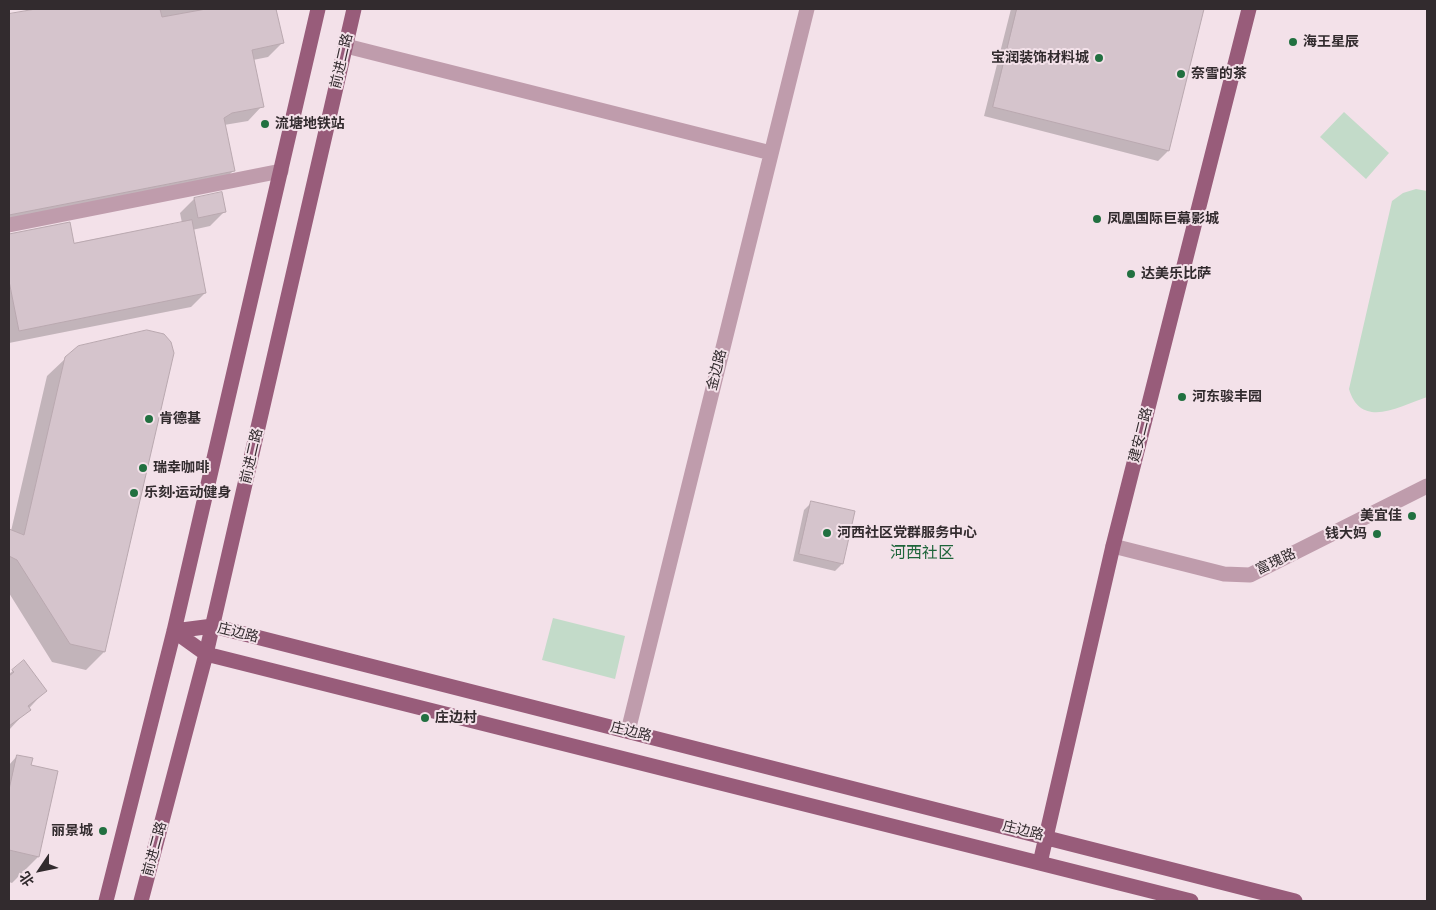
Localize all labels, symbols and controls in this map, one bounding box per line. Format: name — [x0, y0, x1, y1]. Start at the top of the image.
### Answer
street label: 前进二路 — [328, 32, 356, 90]
place label: 海王星辰 — [1303, 34, 1359, 50]
marker: 海王星辰 — [1287, 36, 1299, 48]
place label: 宝润装饰材料城 — [991, 50, 1089, 66]
marker: 宝润装饰材料城 — [1093, 52, 1105, 64]
place label: 奈雪的茶 — [1191, 66, 1247, 82]
marker: 奈雪的茶 — [1175, 68, 1187, 80]
place label: 流塘地铁站 — [275, 116, 345, 132]
marker: 流塘地铁站 — [259, 118, 271, 130]
place label: 凤凰国际巨幕影城 — [1107, 211, 1219, 227]
marker: 凤凰国际巨幕影城 — [1091, 213, 1103, 225]
place label: 达美乐比萨 — [1141, 266, 1211, 282]
marker: 达美乐比萨 — [1125, 268, 1137, 280]
street label: 金边路 — [704, 348, 730, 392]
place label: 河东骏丰园 — [1192, 389, 1262, 405]
marker: 河东骏丰园 — [1176, 391, 1188, 403]
street label: 建安二路 — [1126, 406, 1156, 464]
place label: 肯德基 — [159, 411, 201, 427]
marker: 肯德基 — [143, 413, 155, 425]
street label: 前进二路 — [238, 427, 266, 485]
place label: 瑞幸咖啡 — [153, 460, 209, 476]
marker: 瑞幸咖啡 — [137, 462, 149, 474]
place label: 乐刻·运动健身 — [144, 485, 231, 501]
marker: 乐刻·运动健身 — [128, 487, 140, 499]
place label: 美宜佳 — [1360, 508, 1402, 524]
marker: 美宜佳 — [1406, 510, 1418, 522]
place label: 河西社区党群服务中心 — [837, 525, 977, 541]
place label: 钱大妈 — [1325, 526, 1367, 542]
marker: 河西社区党群服务中心 — [821, 527, 833, 539]
marker: 钱大妈 — [1371, 528, 1383, 540]
district label: 河西社区 — [890, 544, 954, 564]
street label: 富瑰路 — [1253, 546, 1299, 578]
street label: 庄边路 — [216, 620, 260, 646]
place label: 庄边村 — [435, 710, 477, 726]
marker: 庄边村 — [419, 712, 431, 724]
street label: 庄边路 — [609, 719, 653, 745]
street label: 庄边路 — [1001, 818, 1045, 844]
street label: 前进二路 — [140, 820, 170, 878]
place label: 丽景城 — [51, 823, 93, 839]
marker: 丽景城 — [97, 825, 109, 837]
north arrow — [15, 845, 65, 895]
text: 北 — [16, 868, 38, 889]

